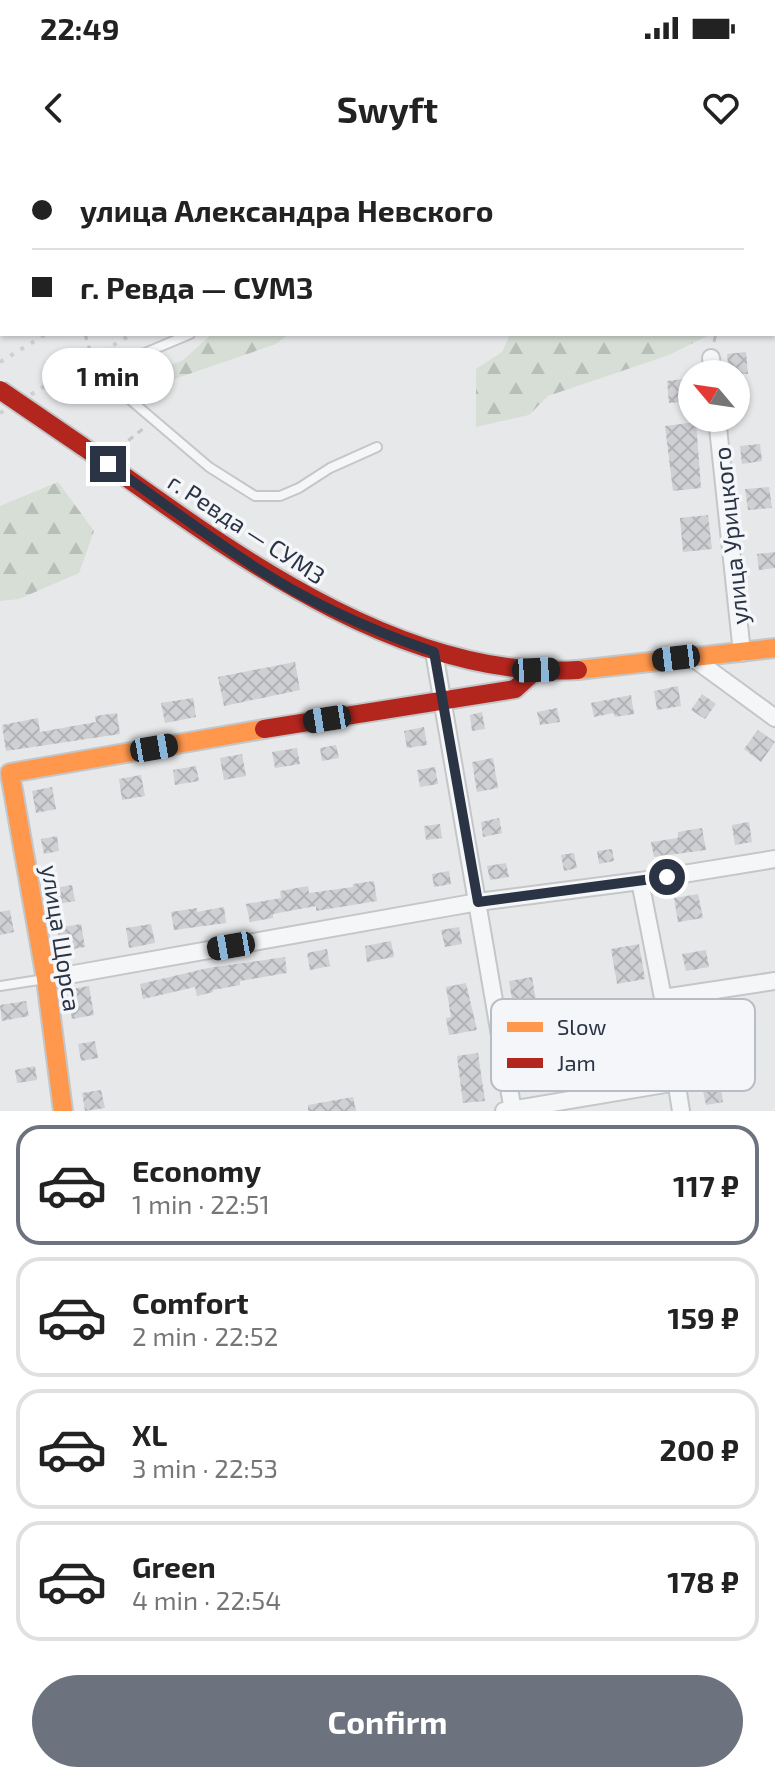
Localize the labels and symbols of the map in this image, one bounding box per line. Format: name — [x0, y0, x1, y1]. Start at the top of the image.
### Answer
callout: 1 min — [42, 348, 174, 404]
north arrow — [678, 360, 750, 432]
route end — [90, 446, 126, 482]
street label: улица Урицкого — [706, 446, 755, 626]
street label: г. Ревда — СУМЗ — [163, 466, 331, 590]
car — [651, 643, 701, 673]
car — [512, 657, 560, 683]
car — [301, 703, 353, 735]
car — [128, 732, 180, 764]
route start — [649, 859, 685, 895]
street label: улица Щорса — [35, 863, 88, 1014]
car — [205, 930, 257, 962]
legend — [491, 999, 755, 1091]
text: Slow — [557, 1013, 606, 1039]
text: Jam — [557, 1049, 596, 1075]

